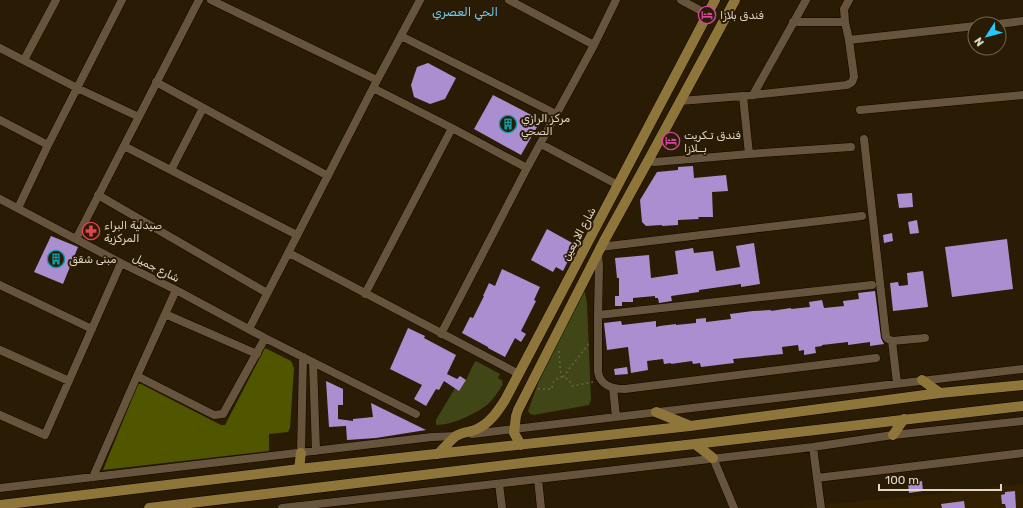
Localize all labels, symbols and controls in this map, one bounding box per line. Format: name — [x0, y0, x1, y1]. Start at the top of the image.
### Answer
district label: الحي العصري — [432, 5, 498, 21]
hotel icon: فندق بلازا — [697, 5, 717, 25]
place label: فندق بلازا — [720, 9, 764, 22]
north arrow — [967, 16, 1007, 56]
text: N — [972, 34, 987, 49]
place label: مركز الرازي الصحي — [521, 112, 570, 140]
building icon: مركز الرازي الصحي — [498, 114, 518, 134]
place label: فندق تـكريت بــلازا — [684, 129, 741, 155]
hotel icon: فندق تـكريت بــلازا — [661, 131, 681, 151]
street label: شارع الاربعين — [559, 205, 600, 264]
place label: صيدلية البراء المركزية — [104, 219, 162, 245]
pharmacy icon: صيدلية البراء المركزية — [81, 221, 101, 241]
building icon: مبنى شقق — [46, 249, 66, 269]
street label: شارع جميل — [130, 251, 182, 287]
place label: مبنى شقق — [69, 253, 116, 267]
scale bar — [879, 466, 1001, 492]
text: 100 m — [885, 473, 919, 487]

